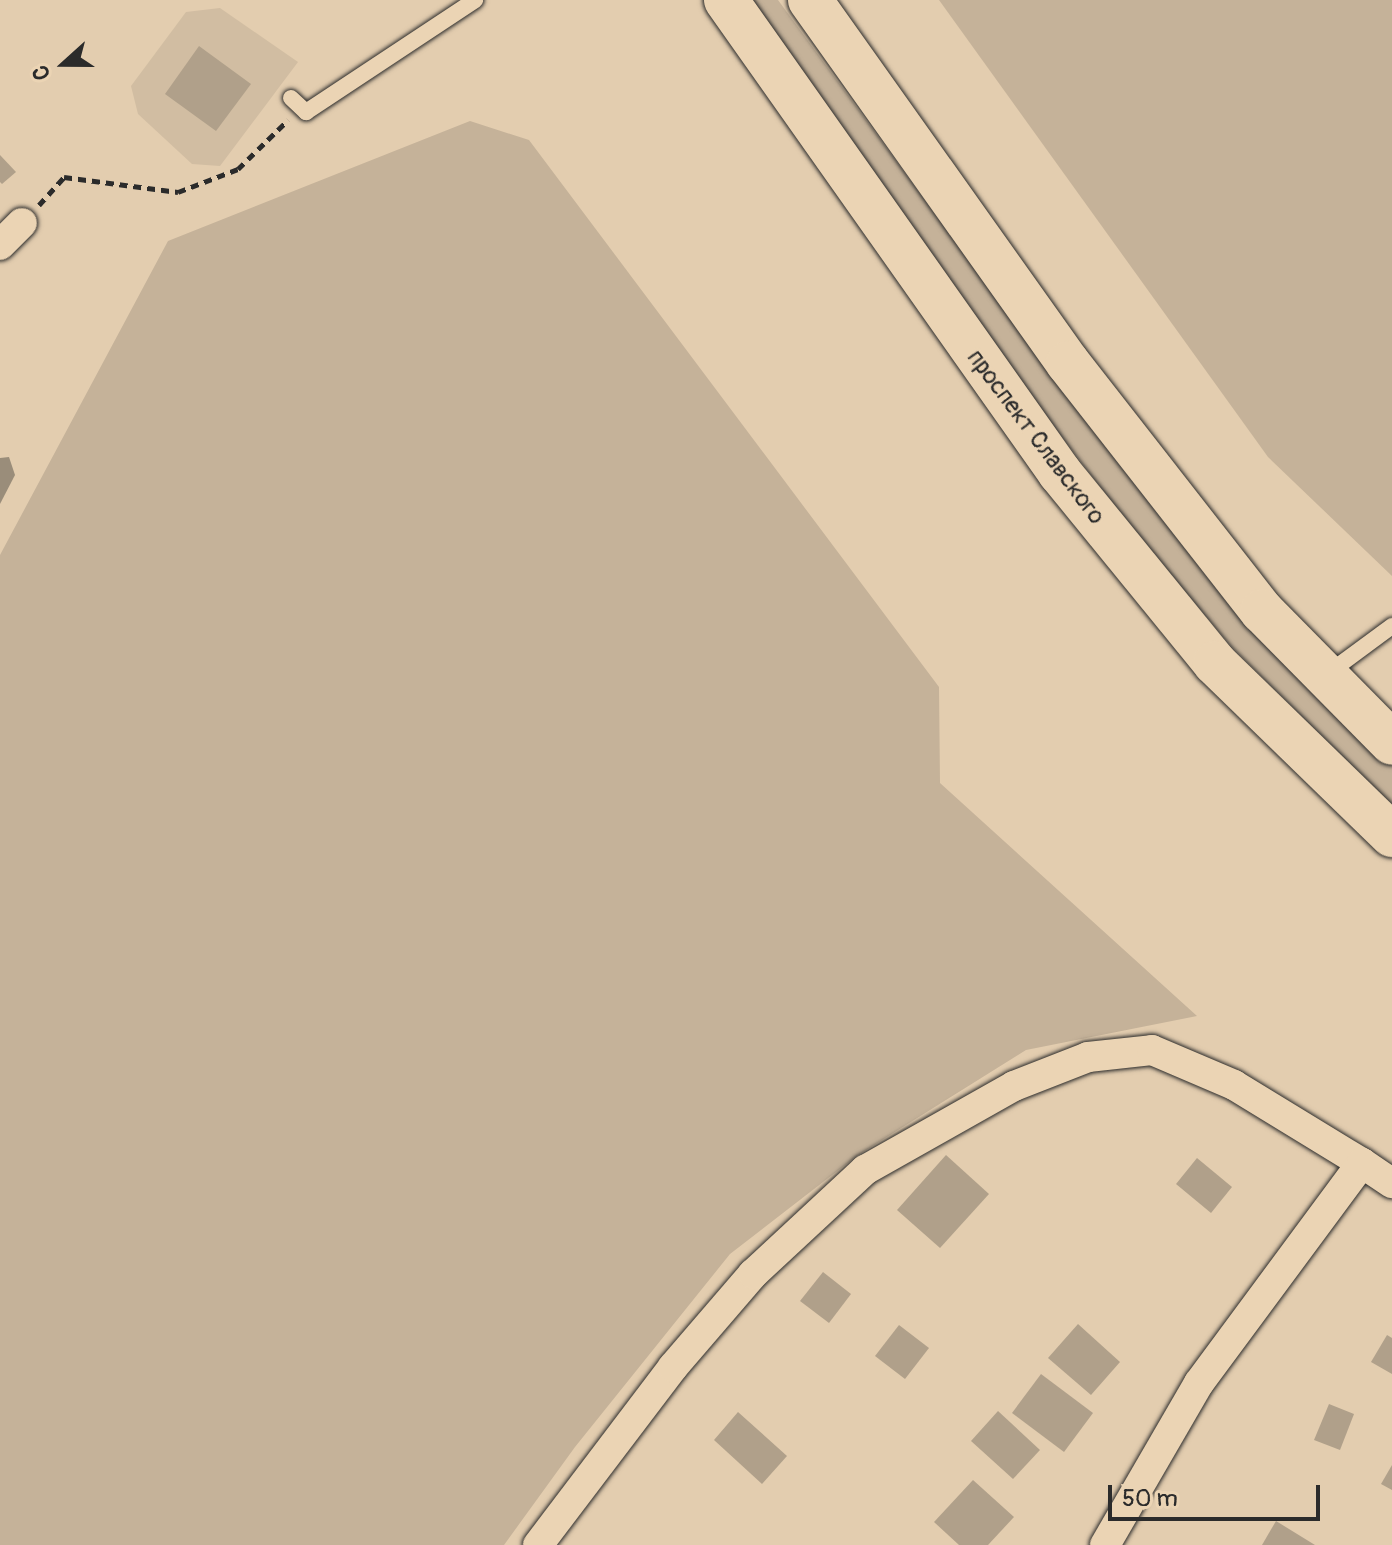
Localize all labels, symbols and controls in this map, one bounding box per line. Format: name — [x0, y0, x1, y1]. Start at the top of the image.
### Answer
north arrow — [24, 24, 104, 104]
text: С — [26, 61, 57, 84]
street label: проспект Славского — [961, 344, 1111, 530]
scale bar — [1112, 1469, 1324, 1519]
text: 50 m — [1122, 1484, 1178, 1513]

